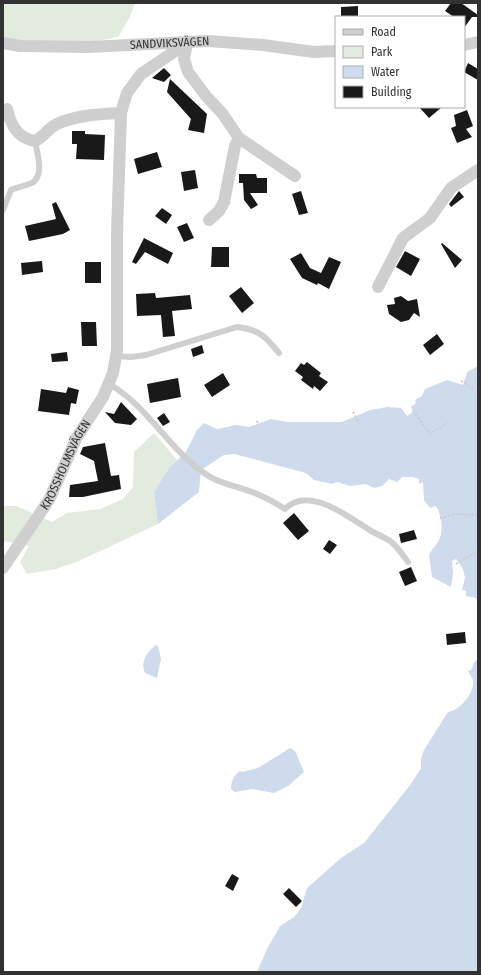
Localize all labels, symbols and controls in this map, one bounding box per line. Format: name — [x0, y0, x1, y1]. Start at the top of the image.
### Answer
legend — [335, 16, 465, 108]
text: Road — [371, 25, 396, 39]
street label: SANDVIKSVÄGEN — [130, 34, 210, 52]
text: Park — [371, 45, 393, 59]
text: Water — [371, 65, 400, 79]
text: Building — [371, 85, 412, 99]
street label: KROSSHOLMSVÄGEN — [37, 417, 93, 512]

